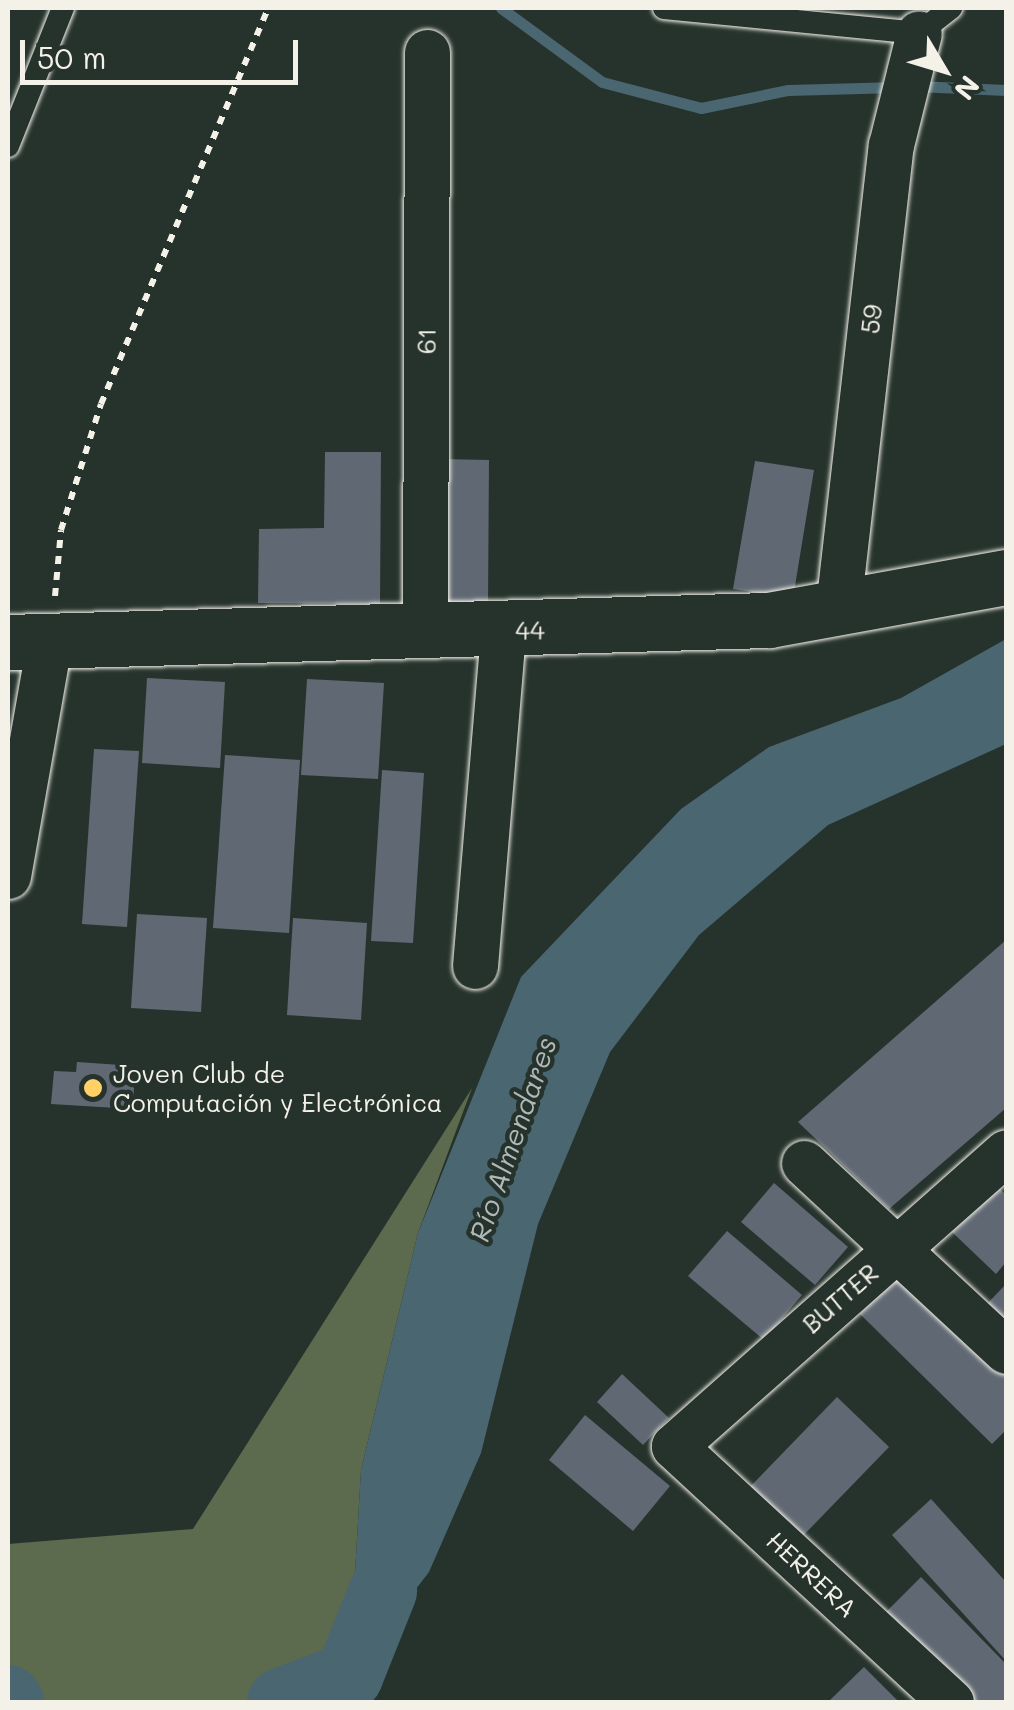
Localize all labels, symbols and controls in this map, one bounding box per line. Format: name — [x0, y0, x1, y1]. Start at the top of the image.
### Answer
scale bar — [25, 20, 302, 82]
north arrow — [894, 20, 994, 120]
text: 50 m — [37, 37, 107, 77]
text: N — [947, 69, 988, 108]
street label: 59 — [854, 303, 888, 335]
street label: 61 — [411, 328, 441, 354]
street label: 44 — [515, 615, 545, 645]
water label: Río Almendares — [461, 1032, 563, 1246]
place label: Joven Club de Computación y Electrónica — [113, 1059, 442, 1118]
marker: Joven Club de Computación y Electrónica — [82, 1077, 104, 1099]
street label: BUTTER — [796, 1257, 884, 1339]
street label: HERRERA — [761, 1525, 863, 1623]

